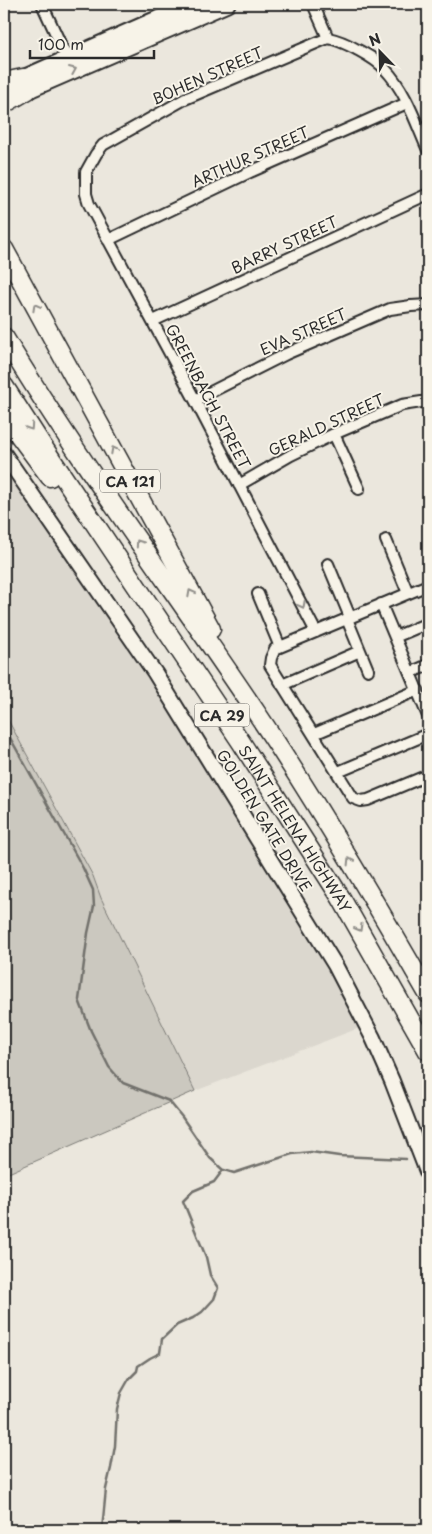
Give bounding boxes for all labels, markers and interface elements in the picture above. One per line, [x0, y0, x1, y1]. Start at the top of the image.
scale bar [30, 28, 154, 60]
north arrow [354, 28, 404, 78]
text: N [366, 28, 384, 51]
text: 100 m [38, 32, 84, 55]
street label: BOHEN STREET [148, 40, 267, 110]
one-way arrow [68, 66, 77, 77]
street label: ARTHUR STREET [187, 119, 313, 192]
street label: BARRY STREET [227, 209, 342, 279]
street label: EVA STREET [256, 301, 351, 360]
one-way arrow [33, 304, 43, 313]
street label: GREENBACH STREET [161, 319, 257, 473]
street label: GERALD STREET [264, 387, 389, 461]
one-way arrow [24, 421, 33, 431]
one-way arrow [110, 446, 120, 455]
road number: CA 121 [100, 470, 160, 492]
one-way arrow [136, 539, 145, 549]
one-way arrow [187, 589, 197, 598]
one-way arrow [296, 599, 306, 608]
road number: CA 29 [194, 704, 250, 726]
street label: SAINT HELENA HIGHWAY [234, 740, 358, 916]
street label: GOLDEN GATE DRIVE [212, 744, 318, 896]
one-way arrow [347, 858, 357, 867]
one-way arrow [353, 923, 363, 932]

